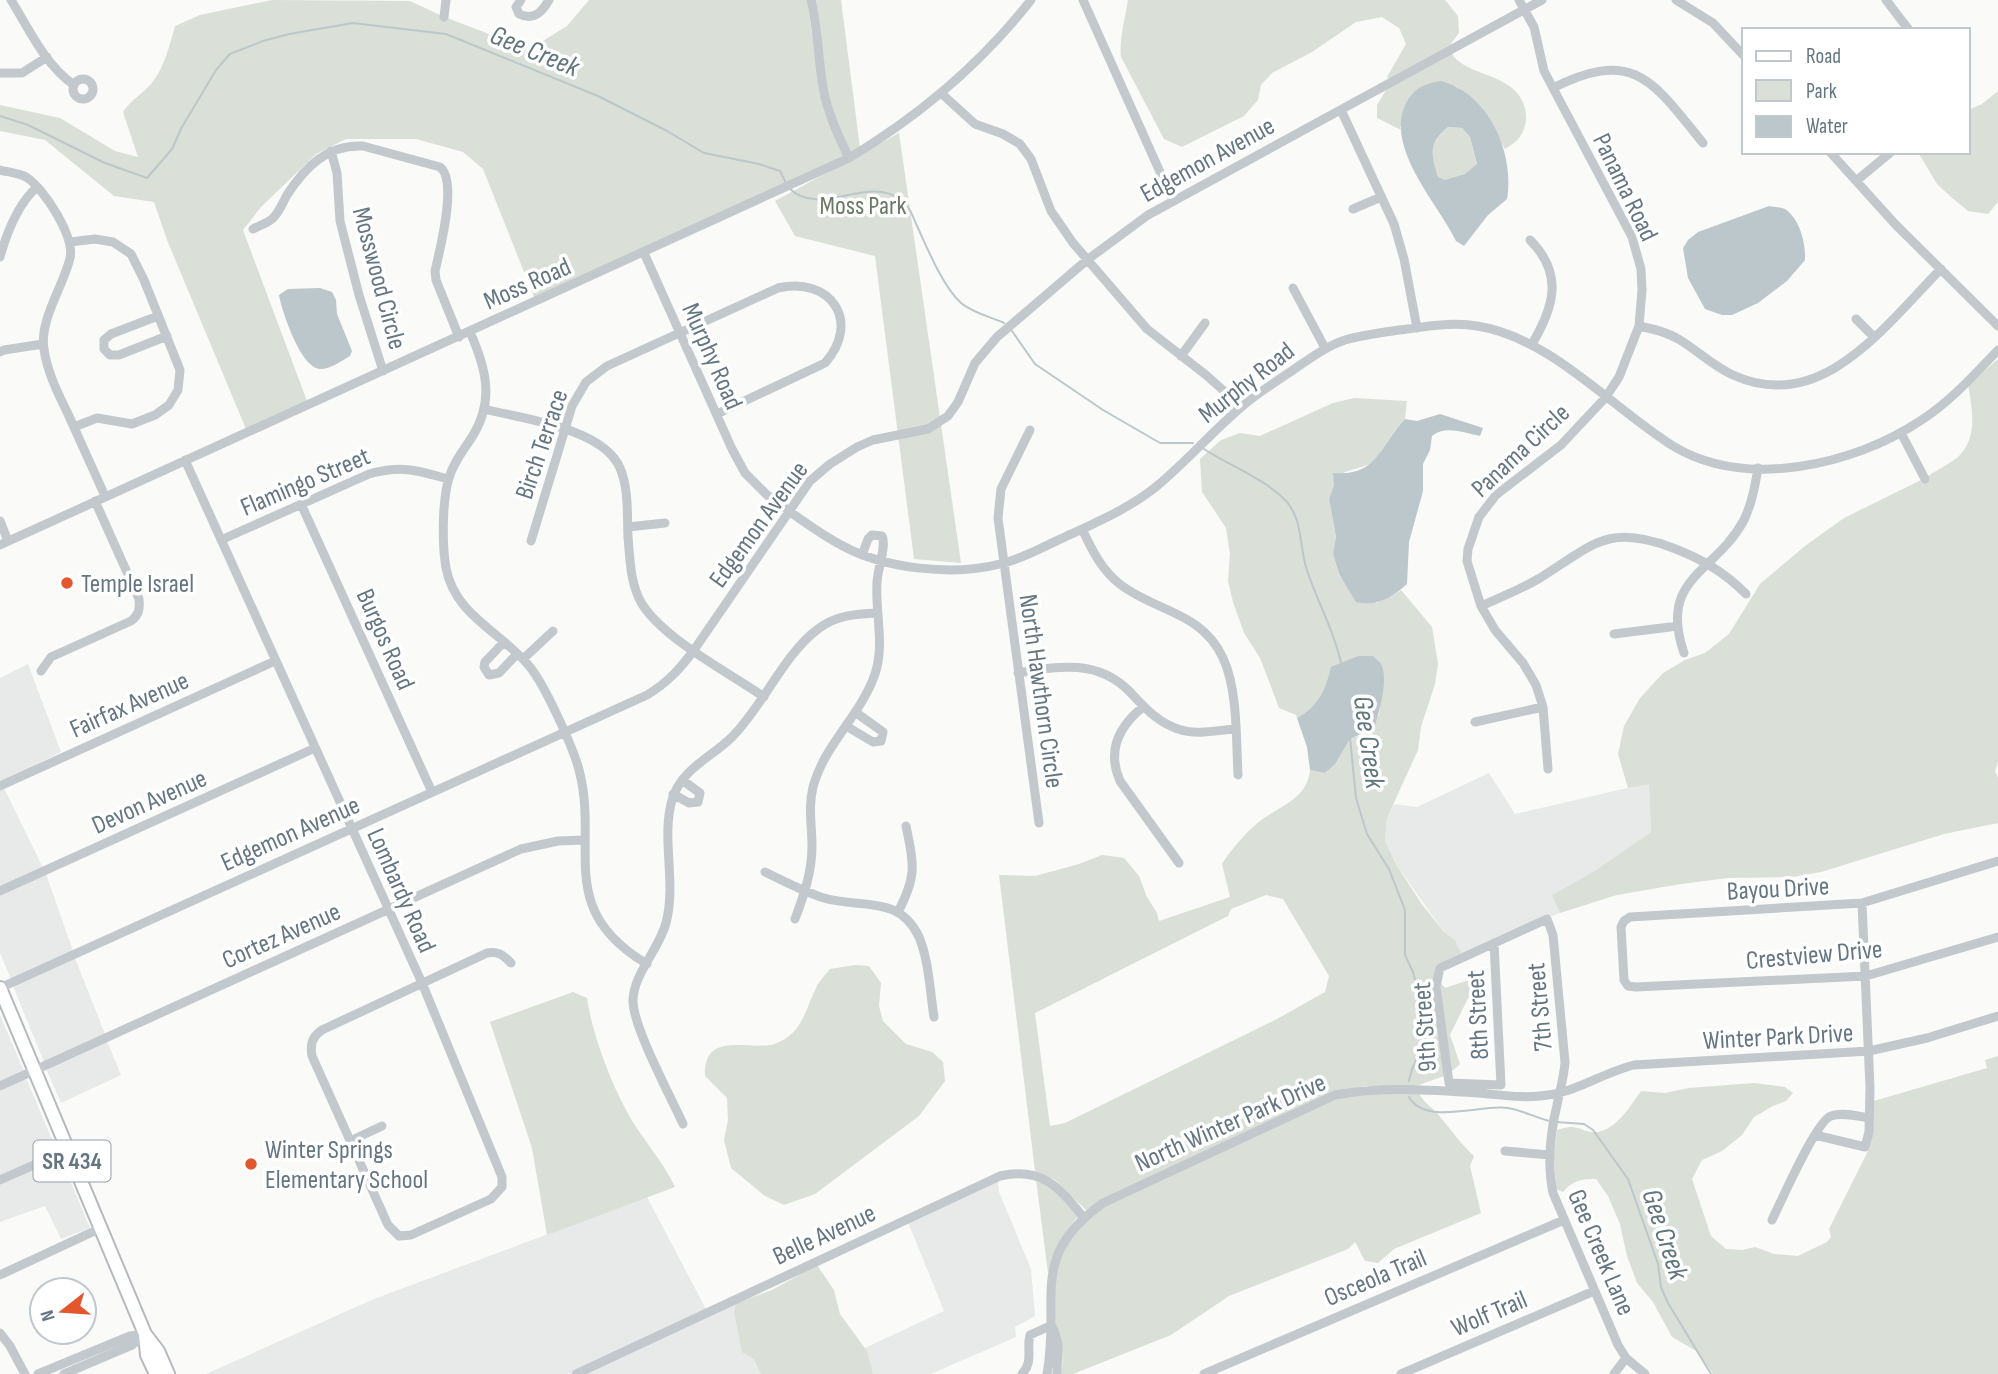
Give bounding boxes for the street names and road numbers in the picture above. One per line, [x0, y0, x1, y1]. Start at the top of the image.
street label: Edgemon Avenue [1135, 111, 1280, 210]
street label: Panama Road [1585, 129, 1664, 247]
street label: Mosswood Circle [345, 204, 412, 353]
street label: Moss Road [479, 251, 576, 317]
street label: Murphy Road [674, 299, 749, 415]
street label: Murphy Road [1193, 336, 1301, 430]
street label: Birch Terrace [509, 386, 576, 503]
street label: Panama Circle [1466, 398, 1577, 504]
street label: Flamingo Street [236, 441, 375, 523]
street label: Edgemon Avenue [703, 456, 815, 594]
street label: Burgos Road [349, 584, 421, 695]
street label: North Hawthorn Circle [1012, 592, 1069, 790]
street label: Fairfax Avenue [65, 665, 194, 745]
street label: Devon Avenue [87, 763, 212, 841]
street label: Edgemon Avenue [217, 790, 365, 879]
street label: Lombardy Road [359, 824, 442, 958]
street label: Bayou Drive [1726, 871, 1830, 908]
street label: Cortez Avenue [218, 897, 346, 976]
street label: Crestview Drive [1745, 934, 1884, 977]
street label: 7th Street [1521, 961, 1560, 1052]
street label: 8th Street [1461, 969, 1496, 1060]
street label: 9th Street [1407, 981, 1444, 1073]
street label: Winter Park Drive [1702, 1018, 1854, 1057]
street label: North Winter Park Drive [1130, 1067, 1331, 1179]
road number: SR 434 [34, 1140, 110, 1182]
street label: Gee Creek Lane [1560, 1185, 1641, 1320]
street label: Belle Avenue [768, 1198, 881, 1273]
street label: Osceola Trail [1320, 1243, 1431, 1314]
street label: Wolf Trail [1447, 1285, 1532, 1344]

